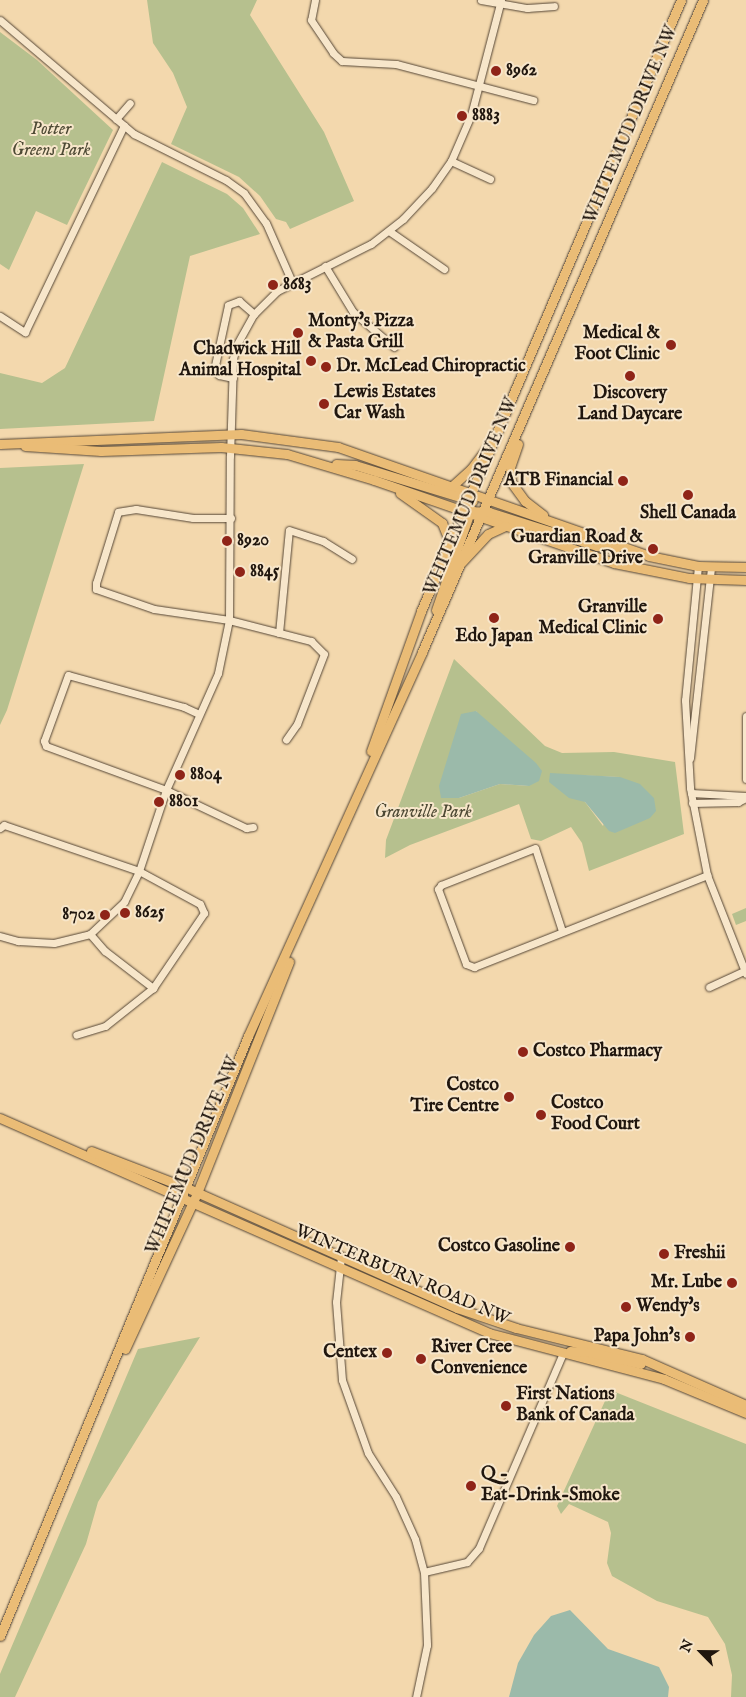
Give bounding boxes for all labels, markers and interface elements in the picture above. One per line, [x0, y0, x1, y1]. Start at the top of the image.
street label: WHITEMUD DRIVE NW [580, 23, 684, 227]
place label: 8962 [506, 60, 537, 82]
marker: 8962 [490, 65, 502, 77]
place label: 8883 [472, 105, 500, 127]
marker: 8883 [456, 110, 468, 122]
park label: Potter Greens Park [12, 120, 90, 162]
place label: 8683 [283, 274, 311, 296]
marker: 8683 [267, 279, 279, 291]
place label: Monty's Pizza & Pasta Grill [308, 312, 414, 354]
place label: Medical & Foot Clinic [575, 324, 660, 366]
marker: Monty's Pizza & Pasta Grill [292, 327, 304, 339]
marker: Medical & Foot Clinic [664, 338, 678, 352]
place label: Chadwick Hill Animal Hospital [179, 340, 301, 382]
marker: Chadwick Hill Animal Hospital [305, 355, 317, 367]
place label: Dr. McLead Chiropractic [336, 356, 526, 378]
marker: Dr. McLead Chiropractic [320, 361, 332, 373]
marker: Discovery Land Daycare [624, 370, 636, 382]
place label: Lewis Estates Car Wash [334, 383, 436, 426]
place label: Discovery Land Daycare [578, 384, 682, 426]
street label: WHITEMUD DRIVE NW [420, 395, 524, 599]
marker: Lewis Estates Car Wash [318, 398, 330, 410]
place label: ATB Financial [504, 470, 613, 492]
marker: ATB Financial [617, 475, 629, 487]
marker: Shell Canada [682, 489, 694, 501]
place label: Shell Canada [640, 503, 736, 525]
place label: Guardian Road & Granville Drive [511, 528, 643, 570]
place label: 8920 [237, 530, 269, 552]
marker: 8920 [221, 535, 233, 547]
marker: Guardian Road & Granville Drive [647, 543, 659, 555]
place label: 8845 [250, 561, 279, 583]
marker: 8845 [234, 566, 246, 578]
place label: Granville Medical Clinic [539, 598, 647, 640]
marker: Edo Japan [488, 612, 500, 624]
marker: Granville Medical Clinic [651, 612, 665, 626]
place label: Edo Japan [455, 626, 533, 648]
place label: 8804 [190, 764, 222, 786]
marker: 8804 [174, 769, 186, 781]
place label: 8801 [169, 791, 199, 813]
marker: 8801 [153, 796, 165, 808]
park label: Granville Park [374, 802, 472, 824]
place label: 8625 [135, 902, 165, 924]
place label: 8702 [62, 904, 95, 926]
marker: 8625 [119, 907, 131, 919]
marker: 8702 [99, 909, 111, 921]
place label: Costco Pharmacy [533, 1041, 662, 1063]
marker: Costco Pharmacy [517, 1046, 529, 1058]
street label: WHITEMUD DRIVE NW [142, 1054, 246, 1258]
place label: Costco Tire Centre [411, 1076, 499, 1118]
marker: Costco Tire Centre [503, 1091, 515, 1103]
place label: Costco Food Court [551, 1094, 640, 1136]
marker: Costco Food Court [535, 1109, 547, 1121]
street label: WINTERBURN ROAD NW [292, 1221, 512, 1331]
place label: Costco Gasoline [438, 1236, 560, 1258]
marker: Costco Gasoline [564, 1241, 576, 1253]
place label: Freshii [674, 1243, 726, 1265]
marker: Freshii [658, 1248, 670, 1260]
place label: Mr. Lube [651, 1272, 722, 1294]
marker: Mr. Lube [726, 1277, 738, 1289]
place label: Wendy's [636, 1296, 700, 1318]
marker: Wendy's [620, 1301, 632, 1313]
place label: Papa John's [594, 1326, 680, 1348]
marker: Papa John's [684, 1331, 696, 1343]
place label: River Cree Convenience [431, 1338, 527, 1380]
place label: Centex [323, 1342, 377, 1364]
marker: Centex [381, 1347, 393, 1359]
marker: River Cree Convenience [415, 1353, 427, 1365]
place label: First Nations Bank of Canada [516, 1385, 634, 1428]
marker: First Nations Bank of Canada [500, 1400, 512, 1412]
place label: Q - Eat-Drink-Smoke [481, 1465, 620, 1508]
marker: Q - Eat-Drink-Smoke [465, 1480, 477, 1492]
north arrow [676, 1627, 726, 1677]
text: N [677, 1637, 698, 1655]

